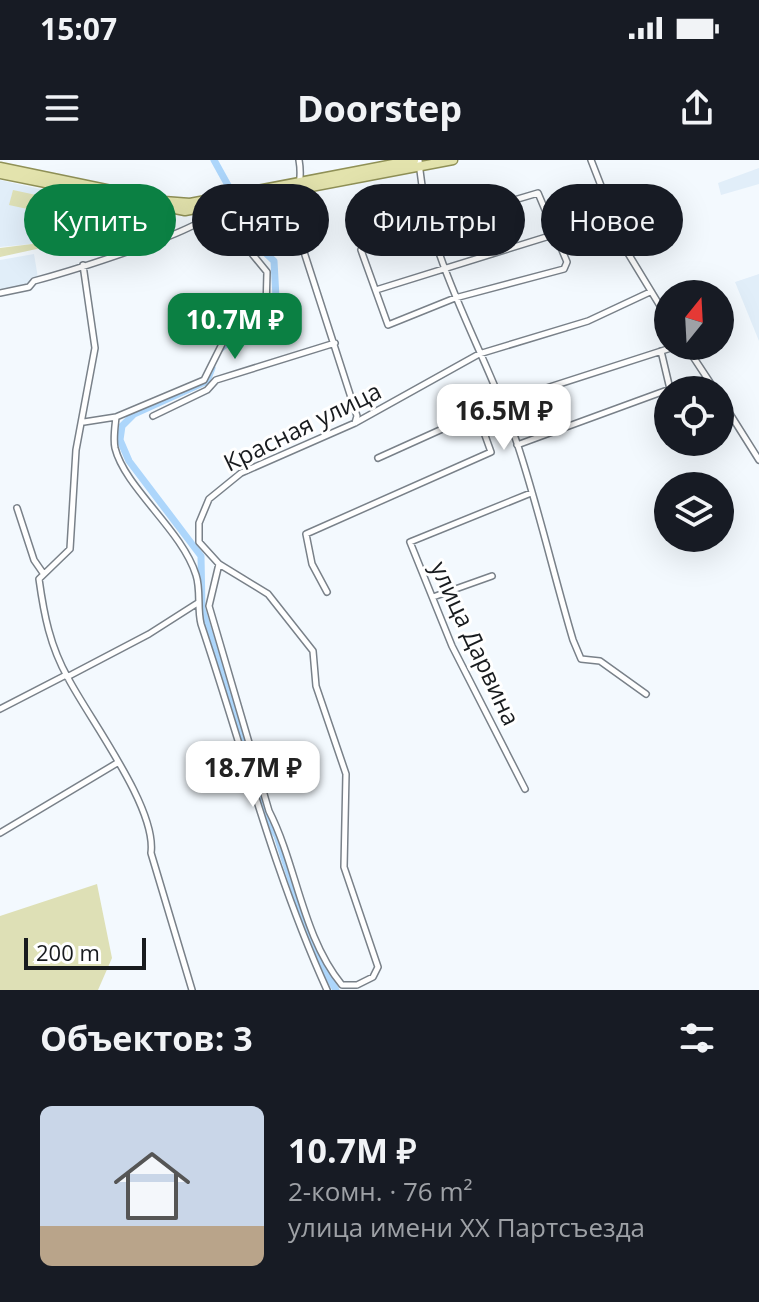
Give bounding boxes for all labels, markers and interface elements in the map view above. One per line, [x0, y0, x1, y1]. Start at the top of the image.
text: 15:07 [40, 8, 117, 49]
text: Doorstep [297, 84, 462, 133]
icon: menu [40, 86, 84, 130]
icon: share [675, 86, 719, 130]
chip: Купить [24, 184, 176, 256]
chip: Снять [192, 184, 329, 256]
chip: Фильтры [345, 184, 525, 256]
chip: Новое [541, 184, 683, 256]
north arrow [654, 280, 734, 360]
map controls [654, 280, 734, 552]
pin: 10.7M ₽ [161, 293, 309, 361]
text: 10.7M ₽ [186, 301, 284, 337]
street label: Красная улица [218, 374, 386, 478]
button: locate [654, 376, 734, 456]
pin: 16.5M ₽ [430, 384, 578, 452]
text: 16.5M ₽ [455, 392, 553, 428]
button: layers [654, 472, 734, 552]
street label: улица Дарвина [424, 556, 528, 730]
pin: 18.7M ₽ [179, 741, 327, 809]
text: 18.7M ₽ [204, 749, 302, 785]
scale bar [24, 934, 146, 970]
text: 200 m [36, 937, 100, 967]
text: Объектов: 3 [40, 1015, 253, 1061]
icon: filters [675, 1016, 719, 1060]
text: 10.7M ₽ [288, 1127, 417, 1173]
icon: home [104, 1138, 200, 1234]
text: 2-комн. · 76 m² [288, 1173, 473, 1209]
text: улица имени ХХ Партсъезда [288, 1209, 645, 1245]

